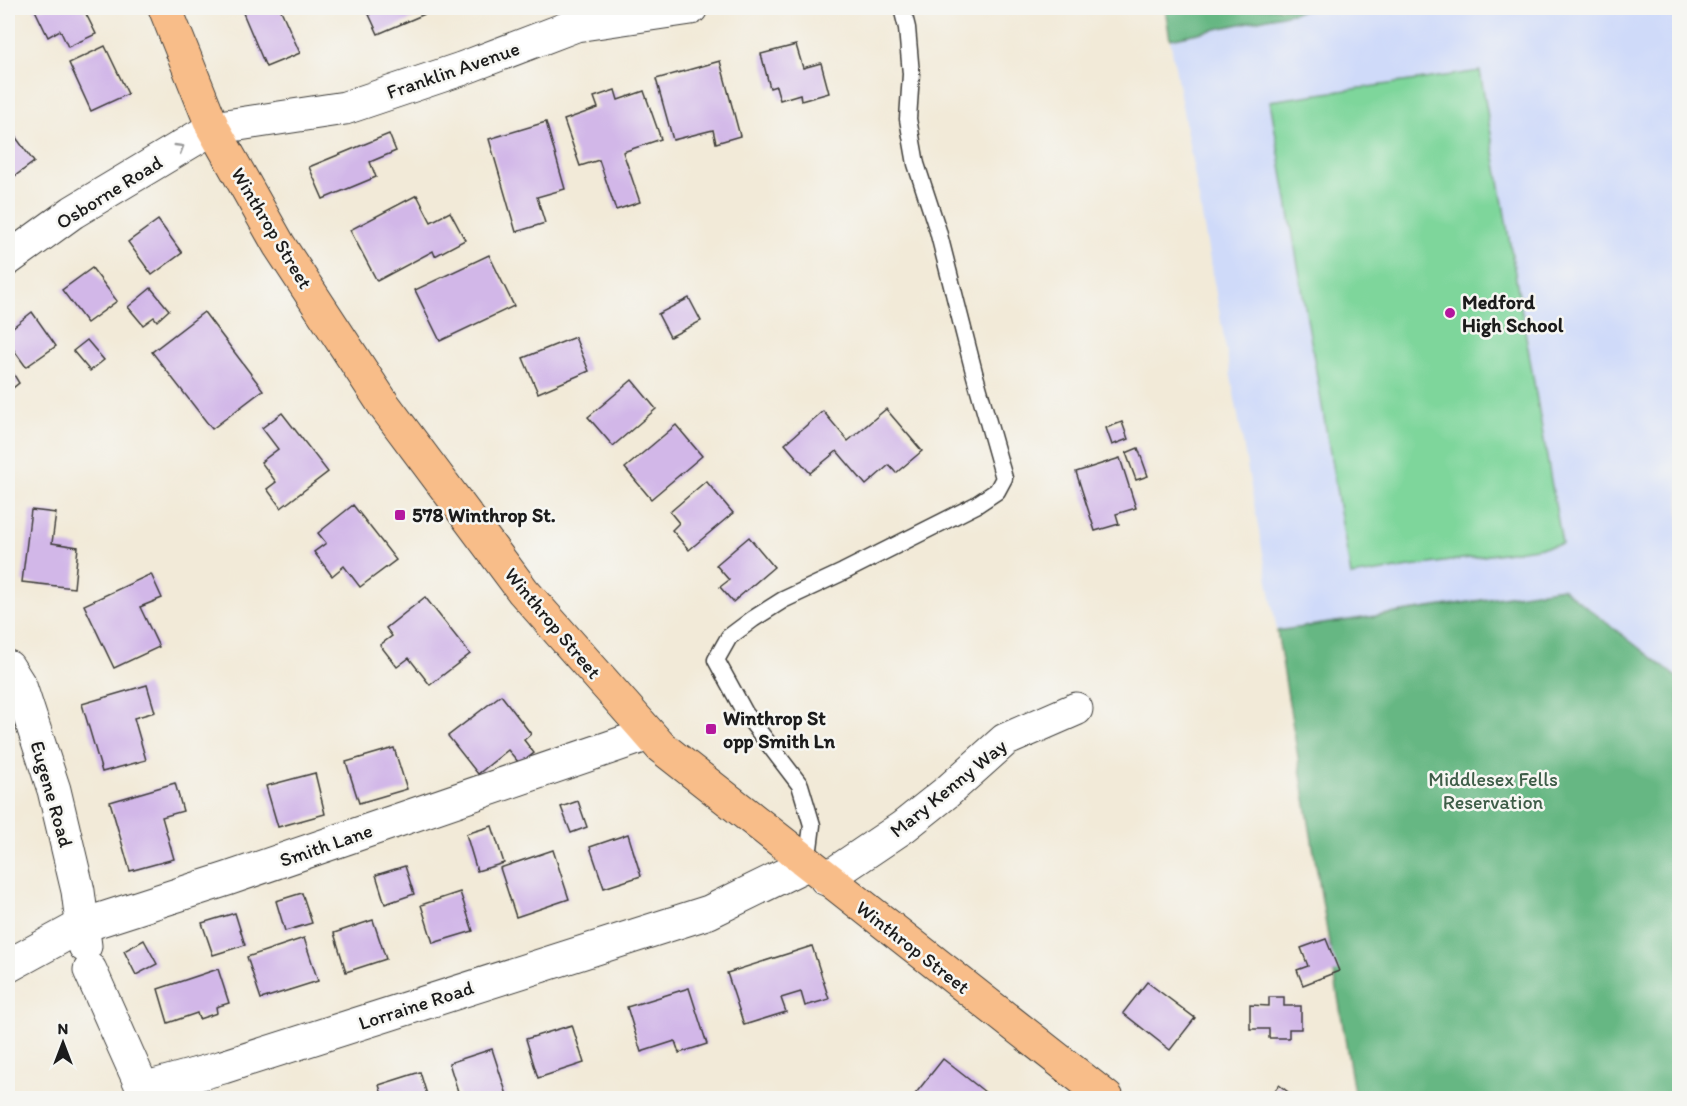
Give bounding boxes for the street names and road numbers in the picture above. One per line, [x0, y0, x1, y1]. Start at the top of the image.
street label: Franklin Avenue [383, 36, 523, 104]
street label: Osborne Road [51, 150, 167, 234]
street label: Winthrop Street [226, 163, 318, 294]
street label: Winthrop Street [500, 563, 607, 684]
street label: Mary Kenny Way [885, 733, 1012, 842]
street label: Eugene Road [25, 738, 79, 850]
street label: Smith Lane [276, 818, 376, 872]
street label: Winthrop Street [851, 895, 975, 999]
street label: Lorraine Road [355, 975, 477, 1035]

